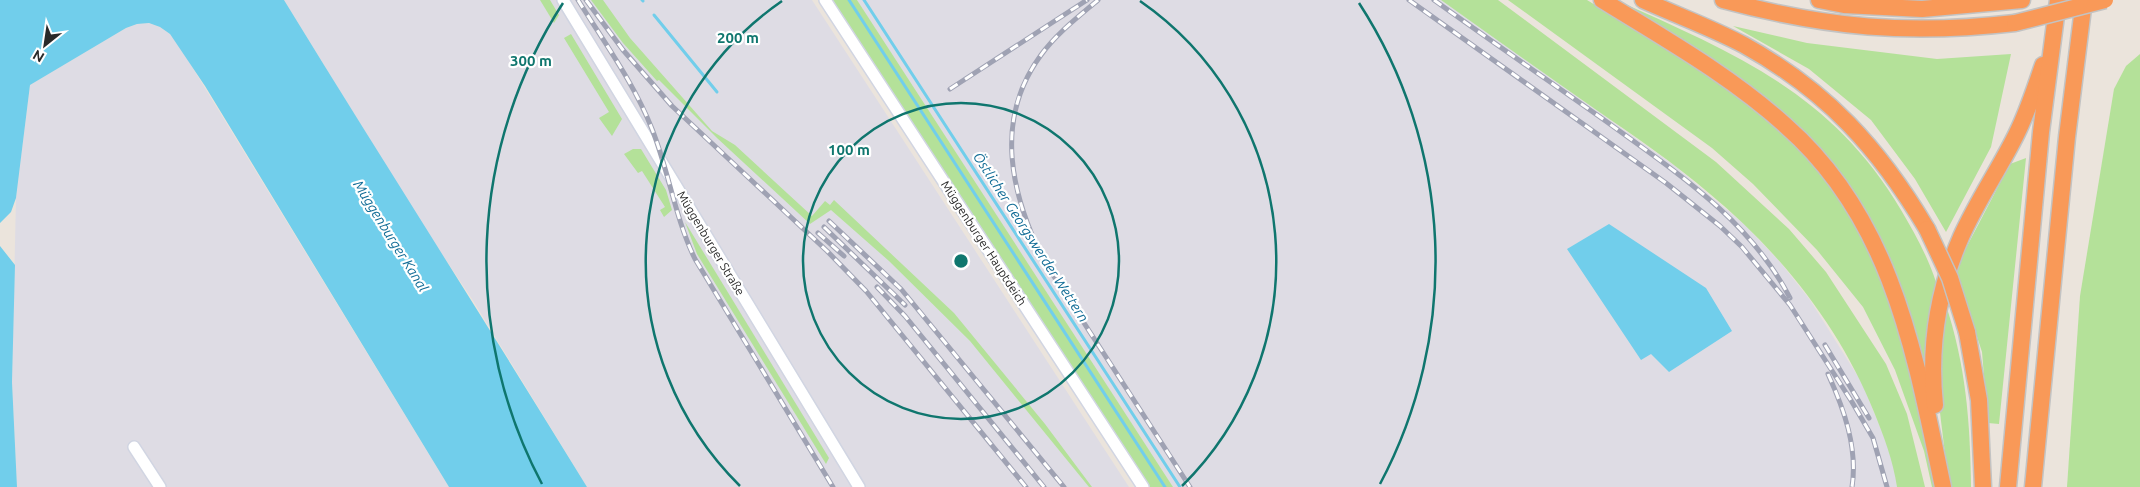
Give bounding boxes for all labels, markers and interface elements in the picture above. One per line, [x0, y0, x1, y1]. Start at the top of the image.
north arrow [20, 20, 70, 70]
text: 200 m [717, 29, 759, 46]
text: N [30, 47, 47, 66]
text: 300 m [510, 52, 552, 69]
text: 100 m [828, 141, 870, 158]
water label: Östlicher Georgswerder Wettern [970, 149, 1093, 325]
water label: Müggenburger Kanal [350, 177, 432, 295]
street label: Müggenburger Hauptdeich [939, 178, 1029, 308]
street label: Müggenburger Straße [675, 188, 747, 298]
centre of rings [952, 252, 970, 270]

